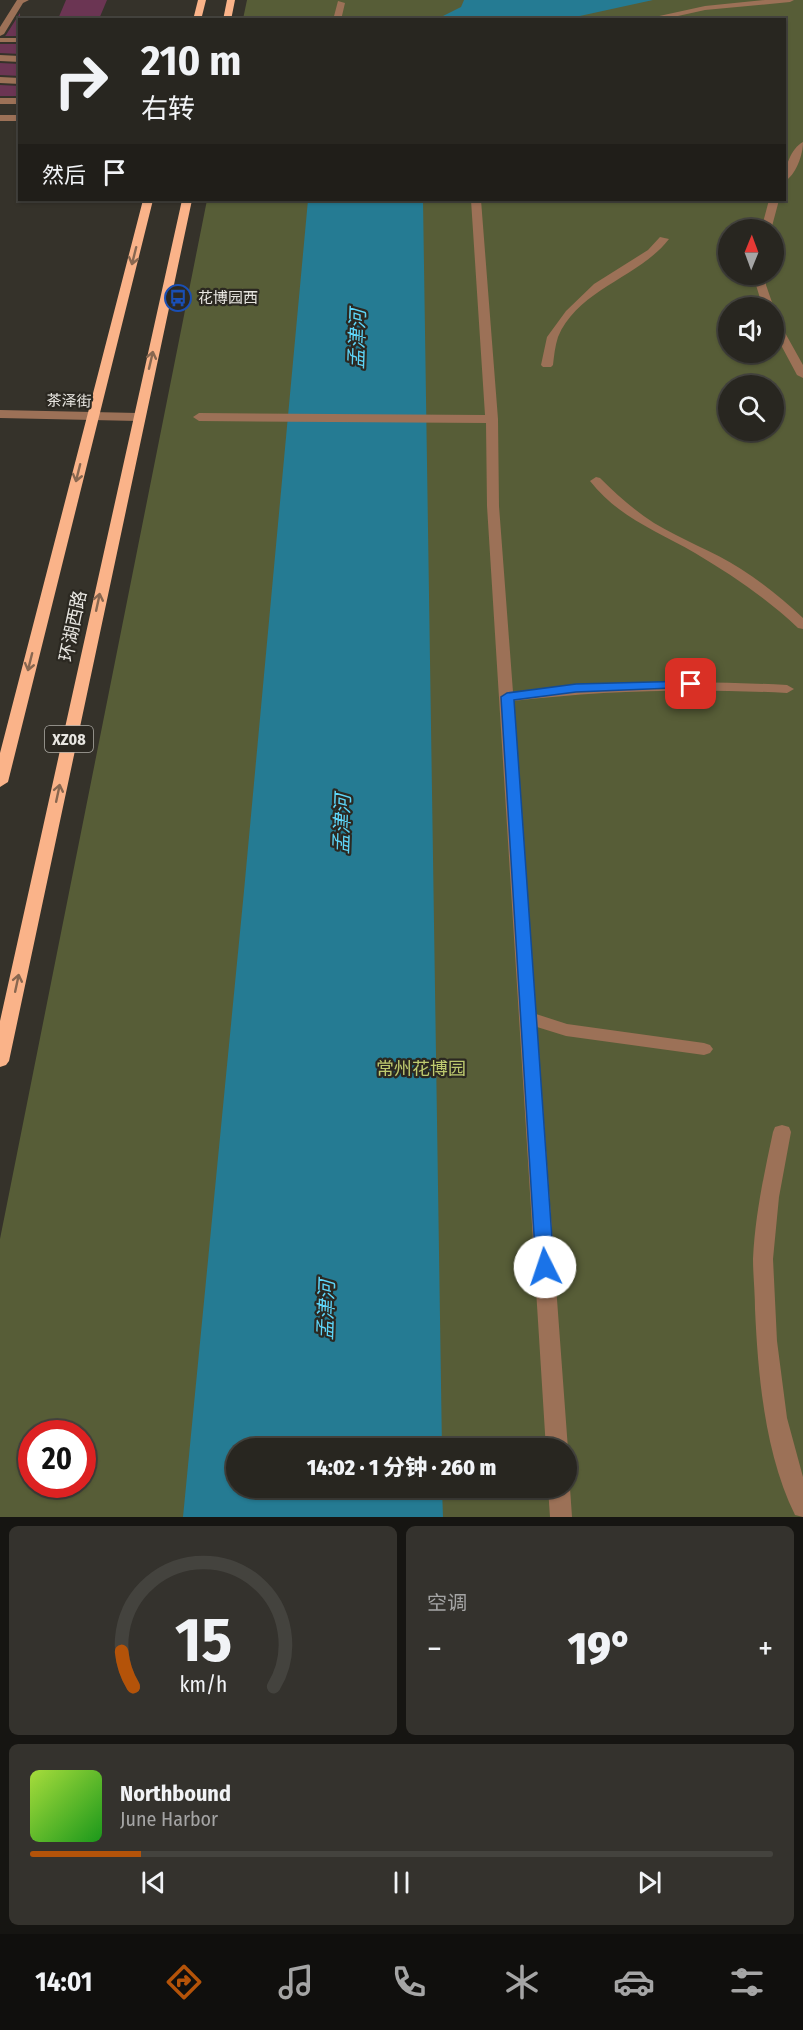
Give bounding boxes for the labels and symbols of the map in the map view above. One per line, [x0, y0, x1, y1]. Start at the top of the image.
north arrow [718, 219, 784, 285]
one-way arrow [127, 246, 139, 265]
bus stop icon: 花博园西 [163, 283, 193, 313]
place label: 花博园西 [198, 289, 258, 307]
water label: 孟津河 [344, 305, 370, 369]
one-way arrow [146, 351, 157, 370]
street label: 茶泽街 [46, 392, 92, 410]
one-way arrow [72, 463, 84, 482]
street label: 环湖西路 [55, 588, 91, 664]
one-way arrow [93, 593, 105, 612]
one-way arrow [24, 652, 36, 671]
pin [665, 658, 716, 709]
road number: XZ08 [45, 726, 93, 752]
one-way arrow [52, 783, 64, 802]
water label: 孟津河 [329, 790, 355, 854]
one-way arrow [11, 974, 23, 993]
park label: 常州花博园 [376, 1058, 466, 1080]
position arrow [513, 1235, 577, 1299]
water label: 孟津河 [313, 1276, 339, 1340]
speed limit sign: 20 [18, 1420, 96, 1498]

